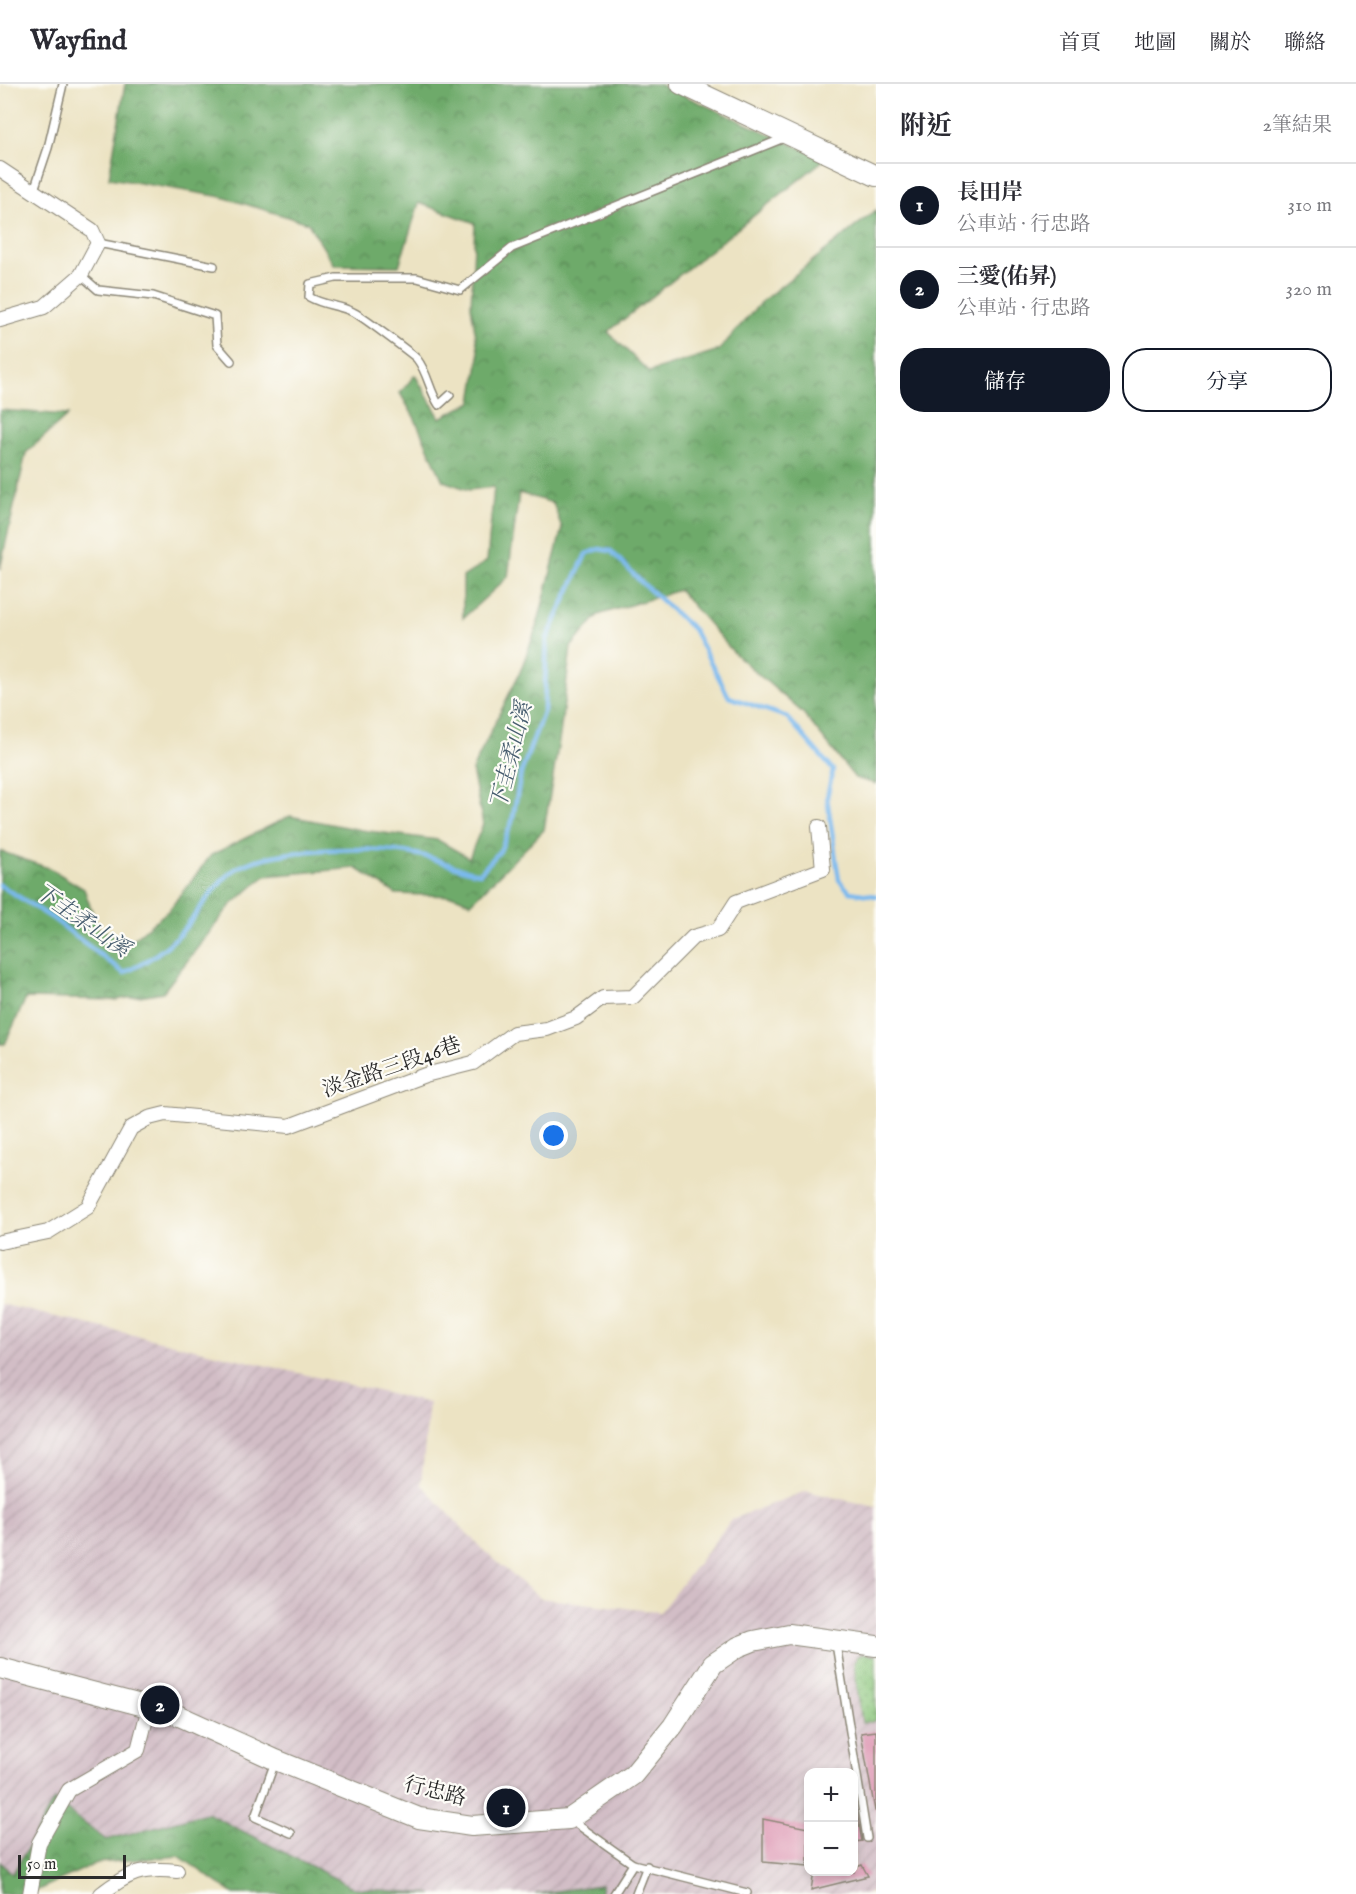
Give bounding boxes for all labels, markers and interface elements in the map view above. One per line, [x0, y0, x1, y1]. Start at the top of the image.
text: Wayfind [30, 24, 127, 59]
text: 首頁 [1059, 30, 1101, 57]
text: 地圖 [1134, 30, 1176, 57]
text: 關於 [1209, 30, 1251, 57]
text: 聯絡 [1284, 30, 1326, 57]
text: 附近 [900, 110, 952, 143]
text: 2筆結果 [1263, 113, 1332, 138]
text: 長田岸 [957, 179, 1023, 207]
text: 1 [916, 193, 923, 218]
text: 310 m [1288, 193, 1332, 218]
text: 公車站 · 行忠路 [957, 212, 1090, 237]
text: 三愛(佑昇) [957, 263, 1056, 291]
text: 2 [915, 277, 924, 302]
text: 320 m [1286, 277, 1332, 302]
text: 公車站 · 行忠路 [957, 296, 1090, 321]
button: 儲存 [900, 348, 1110, 412]
button: 分享 [1122, 348, 1332, 412]
water label: 下圭柔山溪 [485, 697, 539, 813]
water label: 下圭柔山溪 [29, 878, 137, 965]
street label: 淡金路三段46巷 [319, 1032, 465, 1104]
your location [539, 1121, 568, 1150]
pin: 2 [140, 1682, 180, 1728]
map controls [804, 1768, 858, 1876]
button: + [804, 1768, 858, 1822]
street label: 行忠路 [401, 1771, 469, 1813]
pin: 1 [486, 1786, 526, 1830]
button: − [804, 1822, 858, 1876]
scale bar [18, 1852, 126, 1880]
text: 50 m [27, 1855, 56, 1875]

